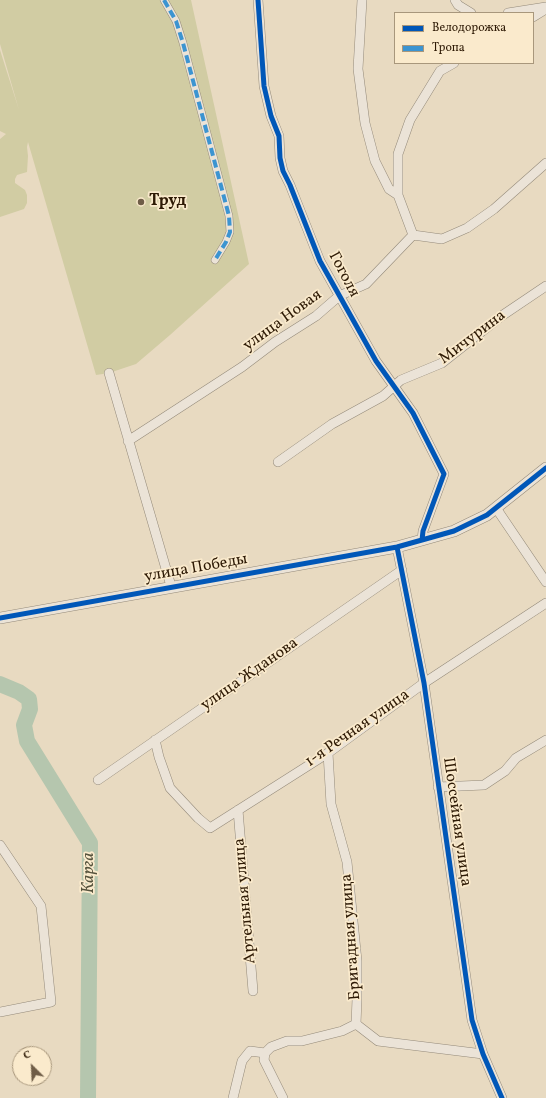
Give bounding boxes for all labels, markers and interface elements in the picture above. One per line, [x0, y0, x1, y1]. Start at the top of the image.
legend [394, 12, 534, 64]
text: Велодорожка [432, 20, 506, 36]
text: Тропа [432, 40, 465, 56]
place label: Труд [149, 192, 186, 212]
marker: Труд [136, 197, 146, 207]
street label: Гоголя [323, 249, 363, 301]
street label: улица Новая [240, 286, 326, 356]
street label: Мичурина [436, 307, 510, 369]
street label: улица Победы [143, 550, 249, 588]
street label: улица Жданова [198, 634, 302, 716]
street label: 1-я Речная улица [302, 686, 414, 772]
street label: Шоссейная улица [437, 756, 475, 888]
street label: Артельная улица [231, 837, 261, 965]
water label: Карга [80, 852, 100, 894]
street label: Бригадная улица [338, 873, 366, 1001]
north arrow [12, 1046, 52, 1086]
text: С [21, 1047, 34, 1064]

